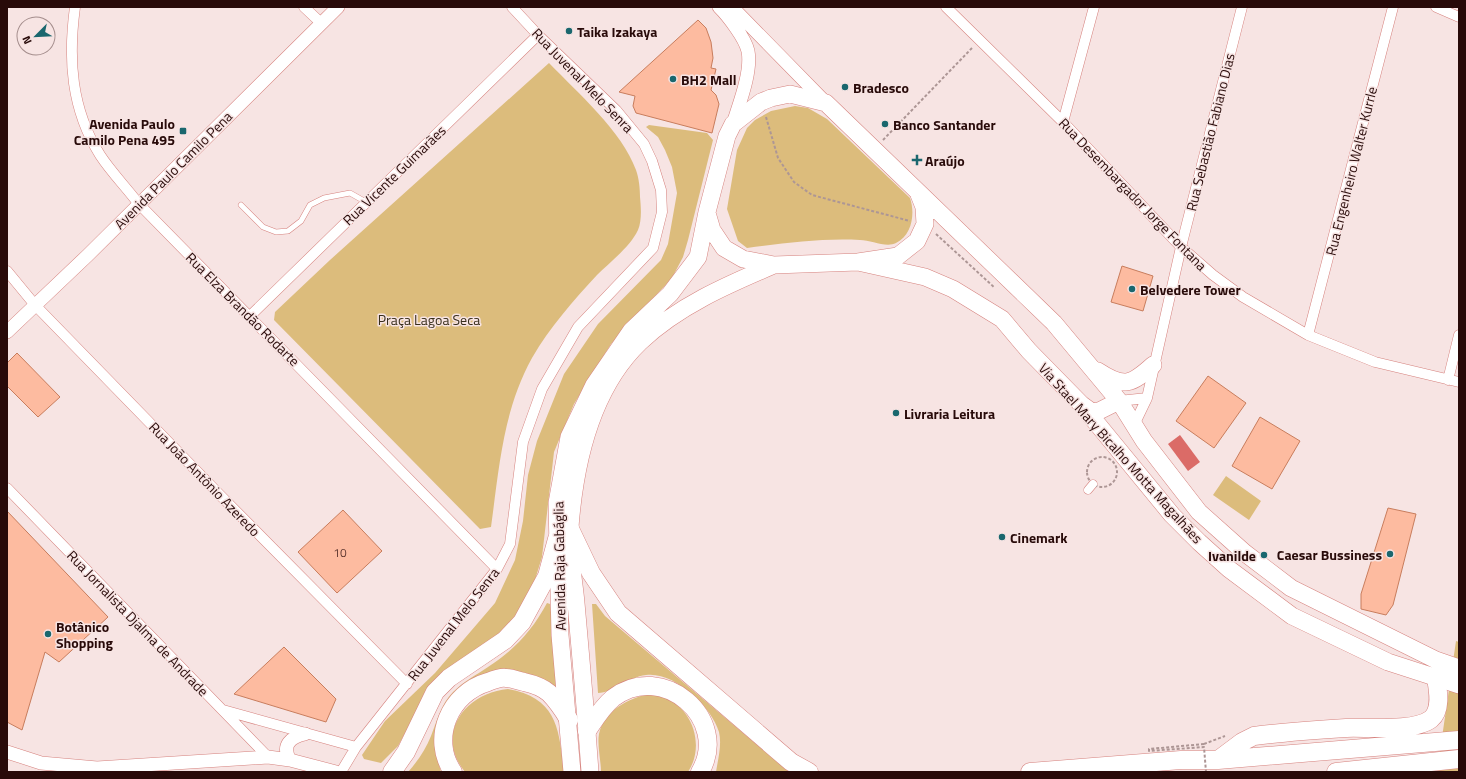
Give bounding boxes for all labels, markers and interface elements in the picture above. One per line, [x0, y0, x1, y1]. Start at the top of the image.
north arrow [16, 16, 56, 56]
place label: Taika Izakaya [577, 21, 657, 42]
street label: Rua Juvenal Melo Senra [527, 23, 639, 137]
marker: Taika Izakaya [564, 26, 574, 36]
text: N [18, 33, 36, 47]
street label: Rua Sebastião Fabiano Dias [1180, 51, 1240, 213]
place label: BH2 Mall [681, 69, 737, 90]
marker: BH2 Mall [668, 74, 678, 84]
place label: Bradesco [853, 77, 909, 98]
marker: Bradesco [840, 82, 850, 92]
street label: Rua Engenheiro Walter Kurrle [1320, 84, 1382, 258]
street label: Avenida Paulo Camilo Pena [109, 106, 237, 234]
place label: Avenida Paulo Camilo Pena 495 [74, 113, 175, 150]
street label: Rua Desembargador Jorge Fontana [1054, 113, 1212, 275]
place label: Banco Santander [893, 114, 996, 135]
marker: Banco Santander [880, 119, 890, 129]
street label: Rua Vicente Guimarães [338, 120, 450, 230]
marker: Avenida Paulo Camilo Pena 495 [178, 126, 188, 136]
place label: Araújo [925, 150, 965, 171]
marker: Araújo [912, 155, 922, 165]
street label: Rua Elza Brandão Rodarte [181, 247, 305, 371]
place label: Belvedere Tower [1140, 279, 1241, 300]
marker: Belvedere Tower [1127, 284, 1137, 294]
park label: Praça Lagoa Seca [378, 309, 480, 330]
street label: Via Stael Mary Bicalho Motta Magalhães [1034, 358, 1208, 548]
place label: Livraria Leitura [904, 403, 995, 424]
marker: Livraria Leitura [891, 408, 901, 418]
street label: Rua João Antônio Azeredo [144, 417, 266, 541]
street label: Avenida Raja Gabáglia [547, 501, 571, 631]
place label: Cinemark [1010, 527, 1068, 548]
marker: Cinemark [997, 532, 1007, 542]
house number: 10 [333, 543, 347, 562]
place label: Caesar Bussiness [1277, 544, 1382, 565]
street label: Rua Jornalista Djalma de Andrade [62, 545, 214, 701]
place label: Ivanilde [1208, 545, 1256, 566]
marker: Caesar Bussiness [1385, 549, 1395, 559]
marker: Ivanilde [1259, 550, 1269, 560]
street label: Rua Juvenal Melo Senra [402, 563, 504, 685]
place label: Botânico Shopping [56, 616, 113, 653]
marker: Botânico Shopping [43, 629, 53, 639]

